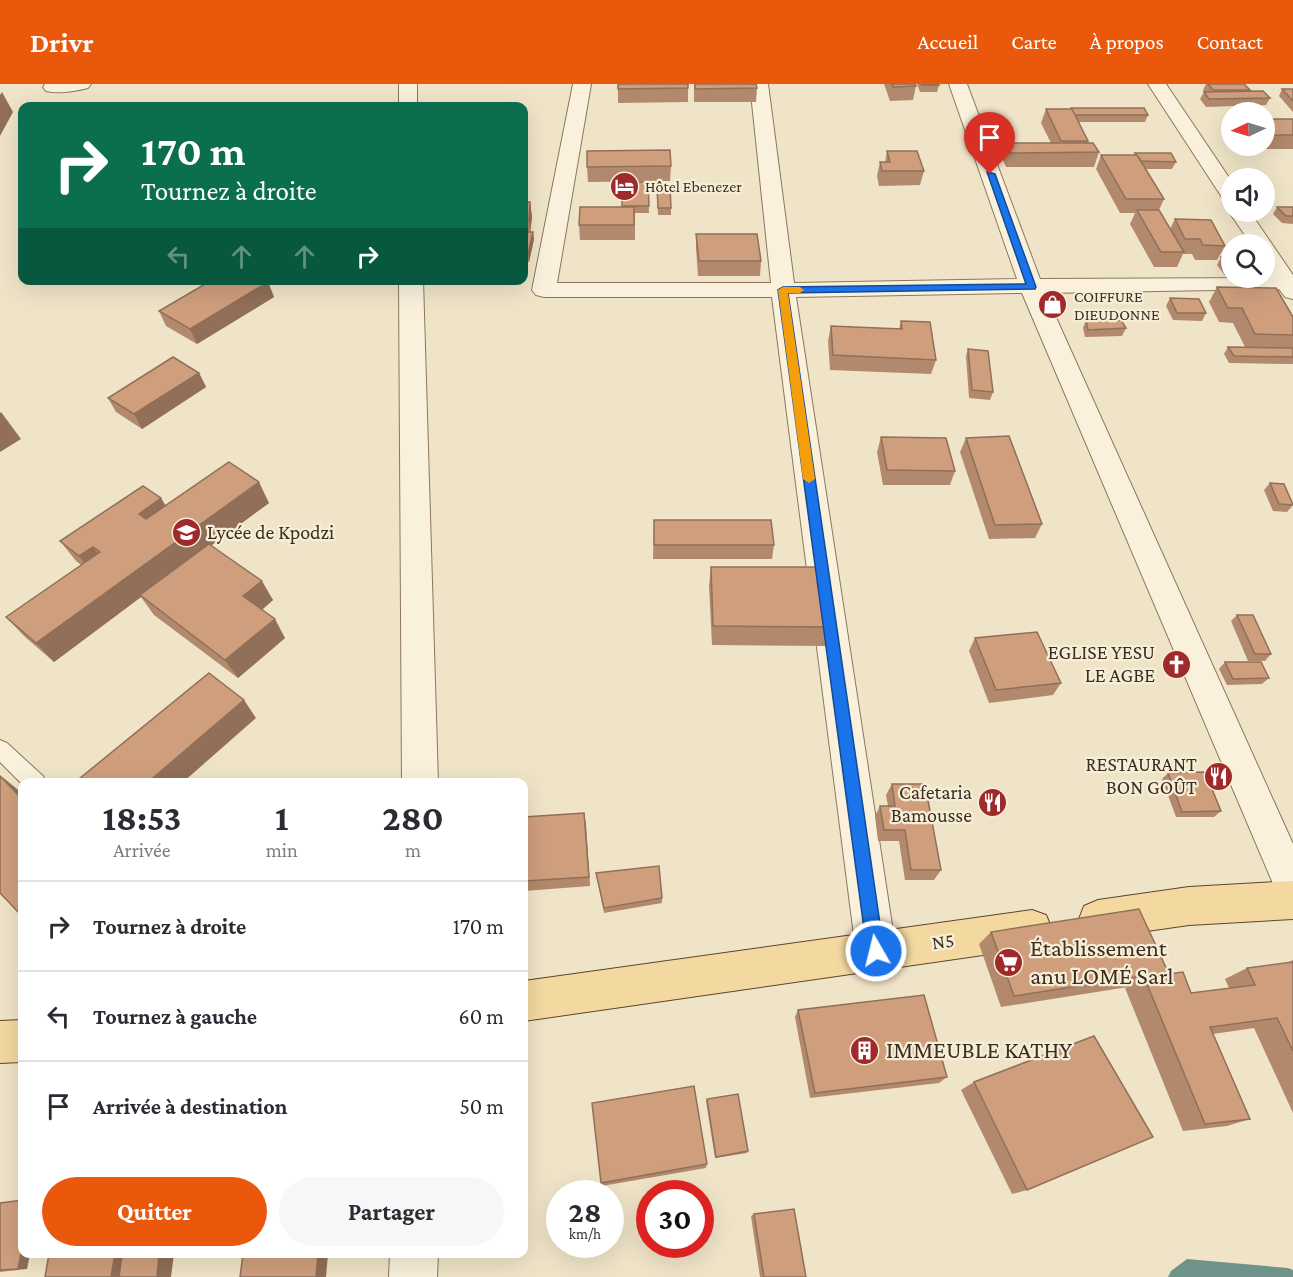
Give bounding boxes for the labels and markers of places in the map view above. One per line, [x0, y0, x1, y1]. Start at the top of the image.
pin [964, 112, 1015, 174]
hotel icon: Hôtel Ebenezer [608, 170, 640, 202]
place label: Hôtel Ebenezer [645, 178, 742, 195]
place label: COIFFURE DIEUDONNE [1074, 288, 1160, 323]
shop icon: COIFFURE DIEUDONNE [1037, 289, 1069, 321]
school or university icon: Lycée de Kpodzi [170, 516, 202, 548]
place label: Lycée de Kpodzi [207, 521, 334, 544]
place label: EGLISE YESU LE AGBE [1048, 641, 1155, 686]
church icon: EGLISE YESU LE AGBE [1160, 648, 1192, 680]
place label: RESTAURANT BON GOÛT [1086, 753, 1197, 798]
restaurant icon: RESTAURANT BON GOÛT [1202, 760, 1234, 792]
place label: Cafetaria Bamousse [891, 781, 972, 826]
restaurant icon: Cafetaria Bamousse [977, 787, 1009, 819]
place label: Établissement anu LOMÉ Sarl [1030, 934, 1174, 989]
supermarket icon: Établissement anu LOMÉ Sarl [993, 946, 1025, 978]
building icon: IMMEUBLE KATHY [849, 1034, 881, 1066]
place label: IMMEUBLE KATHY [886, 1036, 1072, 1063]

